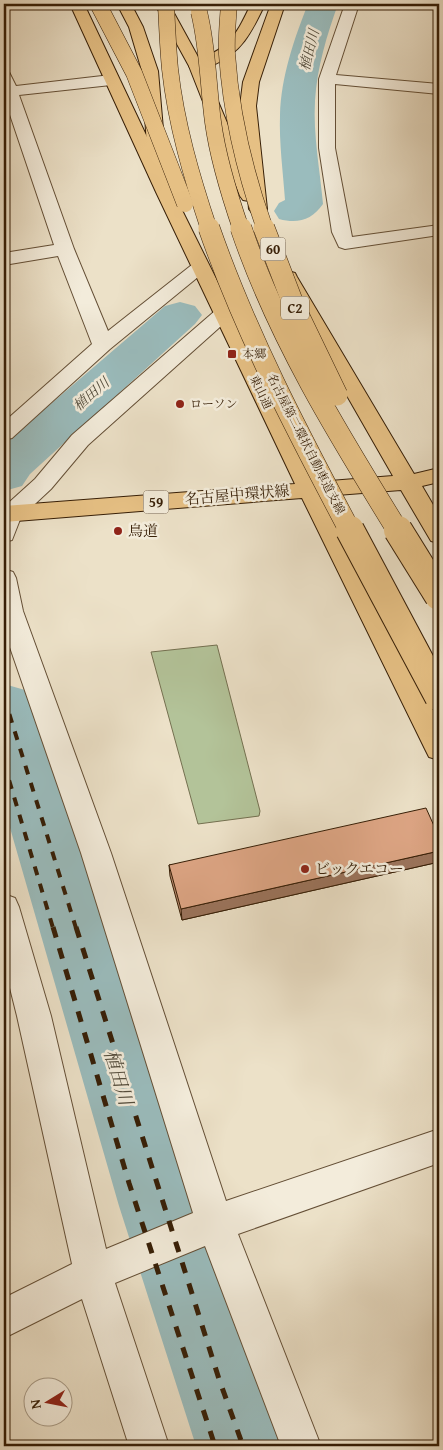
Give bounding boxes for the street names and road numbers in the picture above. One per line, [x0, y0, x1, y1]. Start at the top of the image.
road number: 60 [260, 238, 286, 260]
road number: C2 [281, 296, 309, 320]
street label: 名古屋第二環状自動車道支線 [263, 370, 349, 517]
street label: 東山通 [246, 372, 277, 412]
street label: 名古屋中環状線 [184, 479, 290, 510]
road number: 59 [144, 491, 168, 514]

